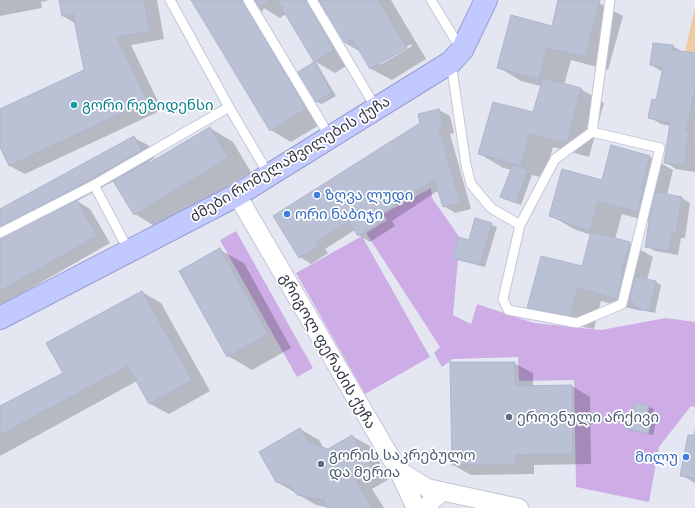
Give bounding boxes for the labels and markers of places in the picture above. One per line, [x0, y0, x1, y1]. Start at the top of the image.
place label: გორი რეზიდენსი [82, 96, 214, 114]
marker: გორი რეზიდენსი [69, 100, 79, 110]
place label: ზღვა ლუდი [325, 186, 413, 204]
marker: ზღვა ლუდი [312, 190, 322, 200]
place label: ორი ნაბიჯი [295, 205, 383, 223]
marker: ორი ნაბიჯი [282, 209, 292, 219]
place label: ეროვნული არქივი [517, 408, 659, 426]
marker: ეროვნული არქივი [504, 412, 514, 422]
place label: გორის საკრებულო და მერია [329, 446, 476, 481]
place label: მილუ [635, 448, 678, 466]
marker: მილუ [681, 452, 691, 462]
marker: გორის საკრებულო და მერია [316, 459, 326, 469]

